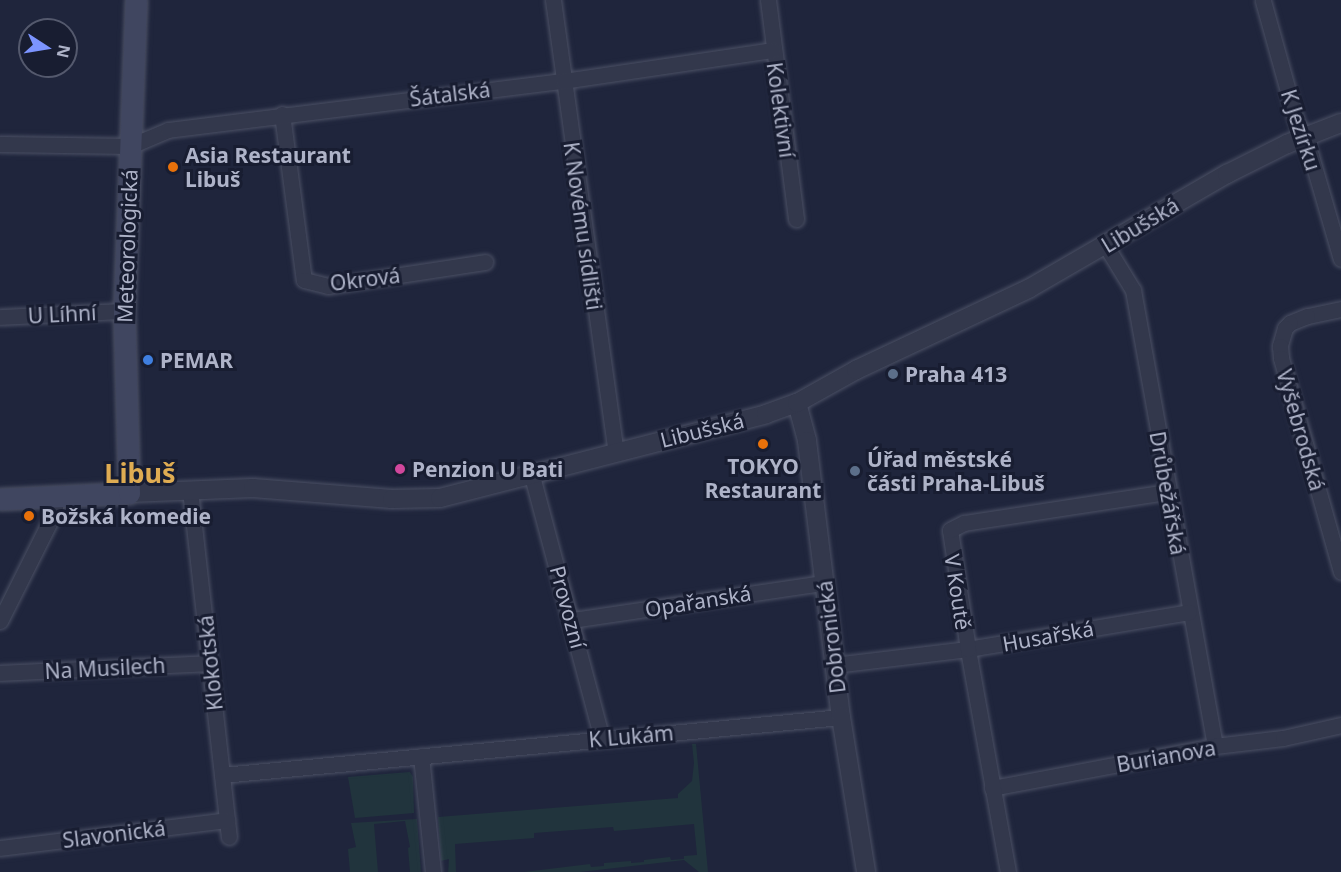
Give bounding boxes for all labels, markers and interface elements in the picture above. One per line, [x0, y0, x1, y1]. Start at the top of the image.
north arrow [18, 18, 78, 78]
text: N [52, 43, 76, 60]
street label: Kolektivní [762, 61, 800, 159]
street label: Šátalská [408, 77, 492, 111]
street label: K Jezírku [1276, 86, 1326, 174]
street label: K Novému sídlišti [559, 140, 607, 312]
place label: Asia Restaurant Libuš [185, 142, 351, 192]
marker: Asia Restaurant Libuš [166, 160, 180, 174]
street label: Meteorologická [112, 169, 142, 323]
street label: Libušská [1097, 192, 1183, 258]
street label: Okrová [328, 262, 402, 296]
street label: U Líhní [27, 300, 97, 328]
place label: PEMAR [160, 347, 233, 373]
marker: PEMAR [141, 353, 155, 367]
place label: Praha 413 [905, 361, 1007, 387]
street label: Vyšebrodská [1272, 366, 1330, 494]
marker: Praha 413 [886, 367, 900, 381]
street label: Libušská [658, 407, 746, 453]
street label: Drůbežářská [1145, 429, 1191, 557]
marker: TOKYO Restaurant [756, 437, 770, 451]
place label: Úřad městské části Praha-Libuš [867, 446, 1045, 496]
place label: TOKYO Restaurant [705, 453, 821, 503]
place label: Penzion U Bati [412, 456, 563, 482]
district label: Libuš [104, 457, 176, 489]
marker: Penzion U Bati [393, 462, 407, 476]
marker: Úřad městské části Praha-Libuš [848, 464, 862, 478]
place label: Božská komedie [41, 503, 211, 529]
marker: Božská komedie [22, 509, 36, 523]
street label: V Koutě [940, 552, 976, 632]
street label: Provozní [545, 563, 591, 651]
street label: Dobronická [812, 579, 850, 695]
street label: Opařanská [643, 580, 753, 622]
street label: Klokotská [192, 614, 228, 712]
street label: Husařská [1000, 616, 1096, 656]
street label: Na Musilech [44, 652, 166, 684]
street label: K Lukám [588, 720, 674, 752]
street label: Burianova [1114, 735, 1218, 777]
street label: Slavonická [61, 815, 167, 853]

